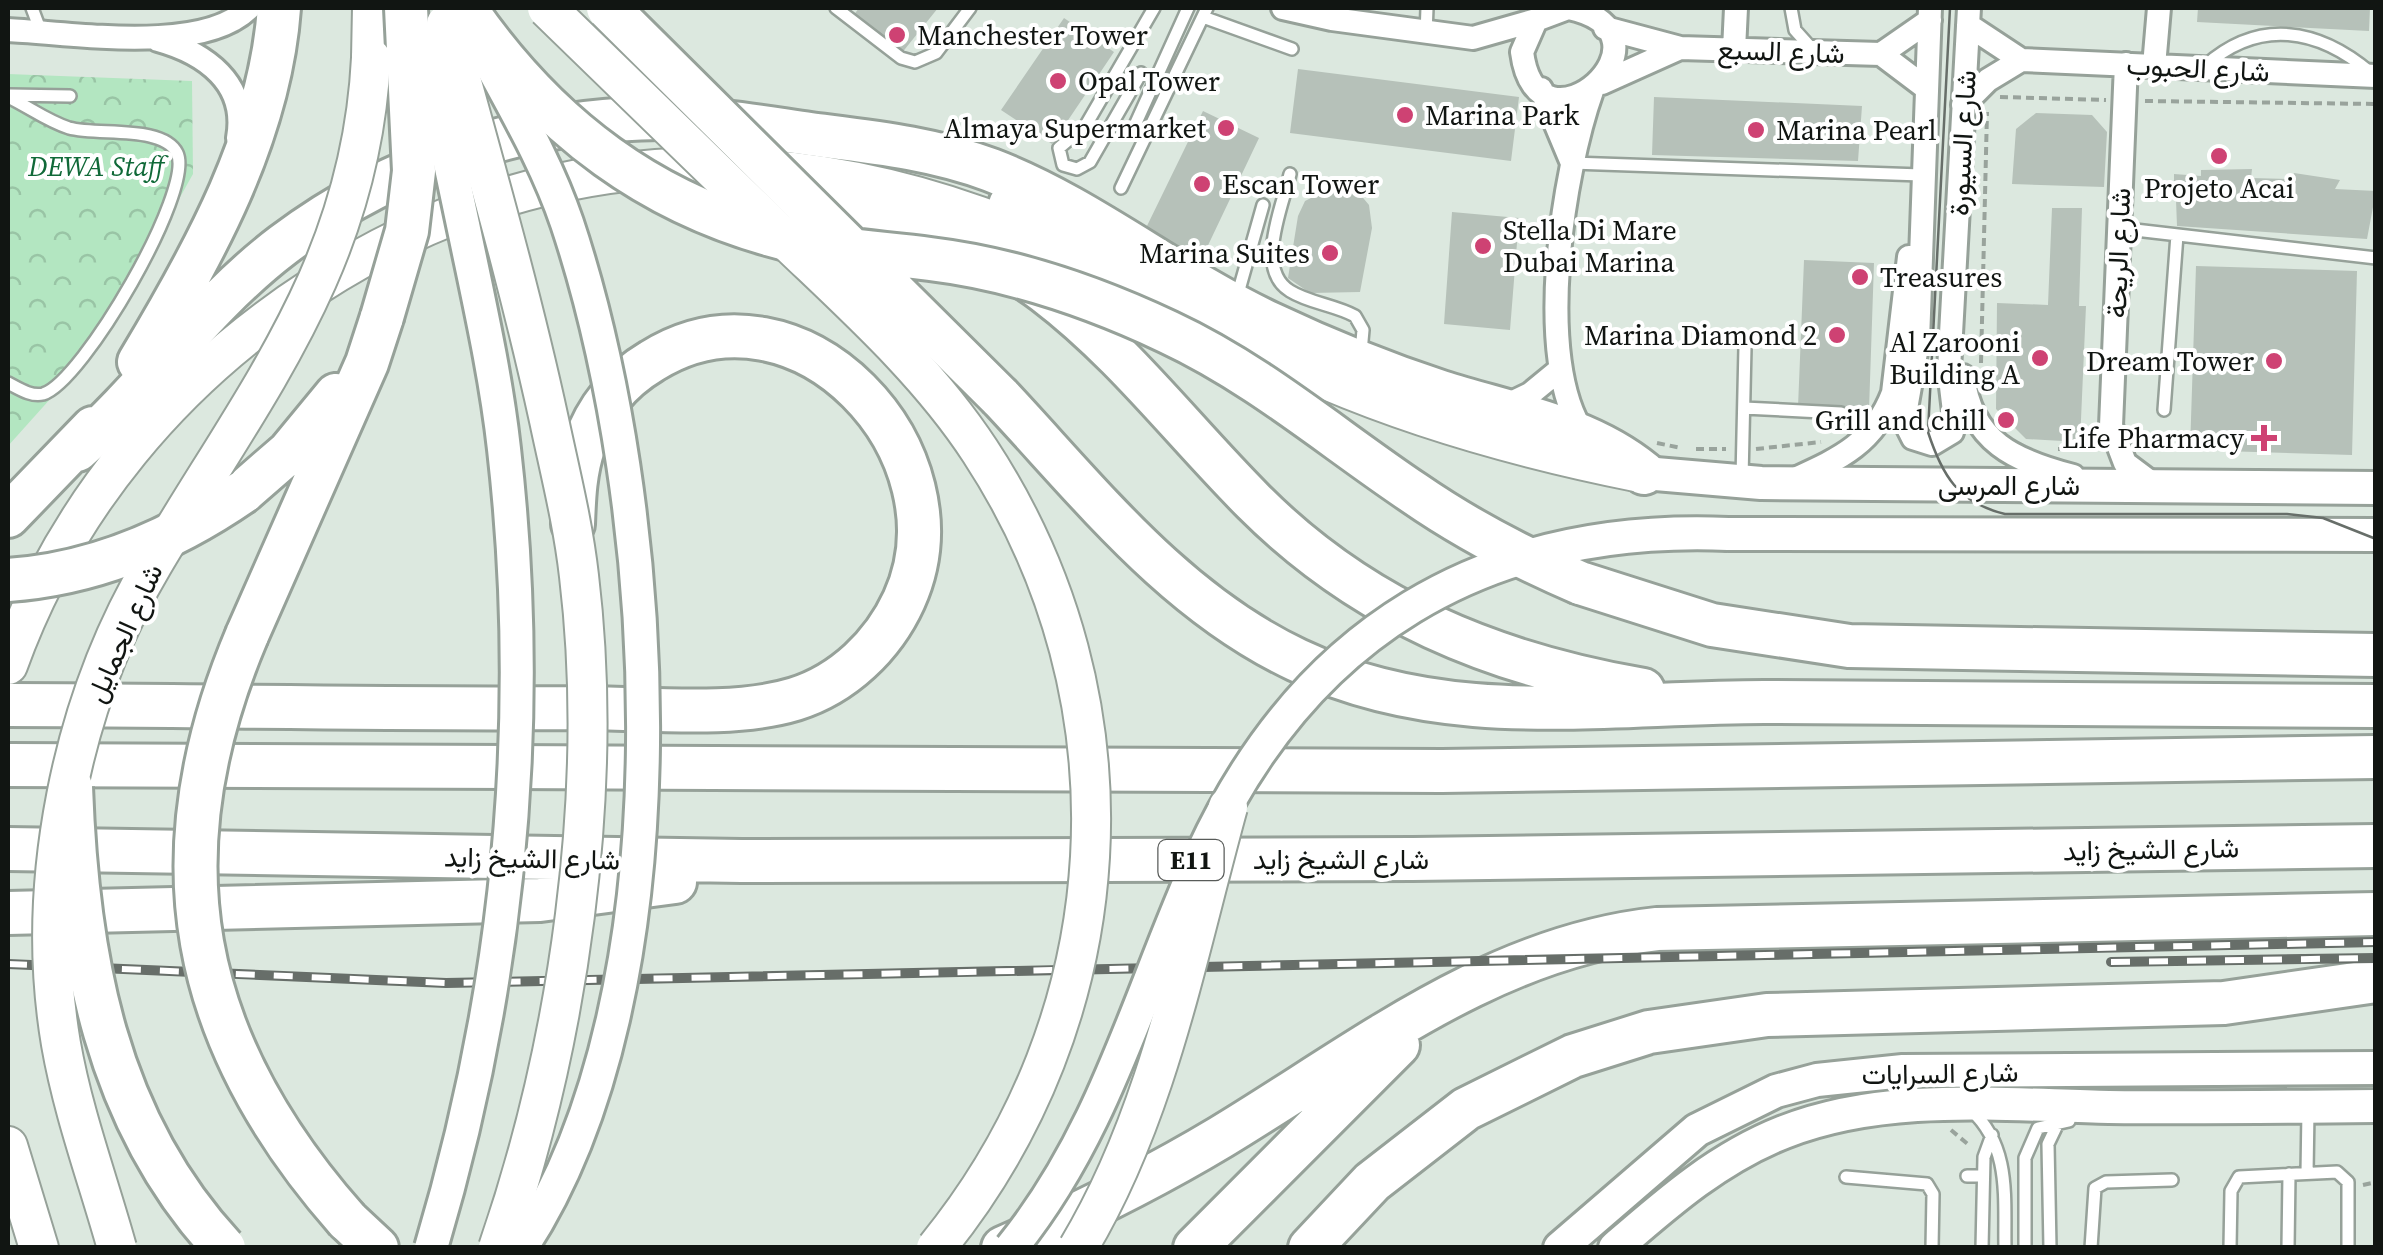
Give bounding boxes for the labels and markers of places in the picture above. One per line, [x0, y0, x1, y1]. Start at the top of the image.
place label: Manchester Tower [917, 16, 1148, 54]
marker: Manchester Tower [886, 24, 908, 46]
place label: Opal Tower [1078, 62, 1220, 100]
marker: Opal Tower [1047, 70, 1069, 92]
place label: Marina Park [1425, 96, 1580, 134]
marker: Marina Park [1394, 104, 1416, 126]
place label: Almaya Supermarket [944, 109, 1207, 147]
place label: Marina Pearl [1776, 111, 1937, 149]
marker: Almaya Supermarket [1215, 117, 1237, 139]
marker: Marina Pearl [1745, 119, 1767, 141]
marker: Projeto Acai [2208, 145, 2230, 167]
place label: Escan Tower [1222, 165, 1379, 203]
place label: Projeto Acai [2144, 169, 2294, 207]
marker: Escan Tower [1191, 173, 1213, 195]
place label: Stella Di Mare Dubai Marina [1503, 211, 1677, 281]
place label: Marina Suites [1139, 234, 1310, 272]
marker: Stella Di Mare Dubai Marina [1472, 235, 1494, 257]
marker: Marina Suites [1319, 242, 1341, 264]
place label: Treasures [1880, 258, 2002, 296]
marker: Treasures [1849, 266, 1871, 288]
place label: Marina Diamond 2 [1584, 316, 1817, 354]
place label: Al Zarooni Building A [1889, 323, 2020, 393]
marker: Marina Diamond 2 [1826, 324, 1848, 346]
place label: Dream Tower [2086, 342, 2254, 380]
marker: Al Zarooni Building A [2029, 347, 2051, 369]
marker: Dream Tower [2263, 350, 2285, 372]
place label: Grill and chill [1815, 401, 1986, 439]
marker: Grill and chill [1995, 409, 2017, 431]
place label: Life Pharmacy [2062, 419, 2245, 457]
marker: Life Pharmacy [2253, 427, 2275, 449]

